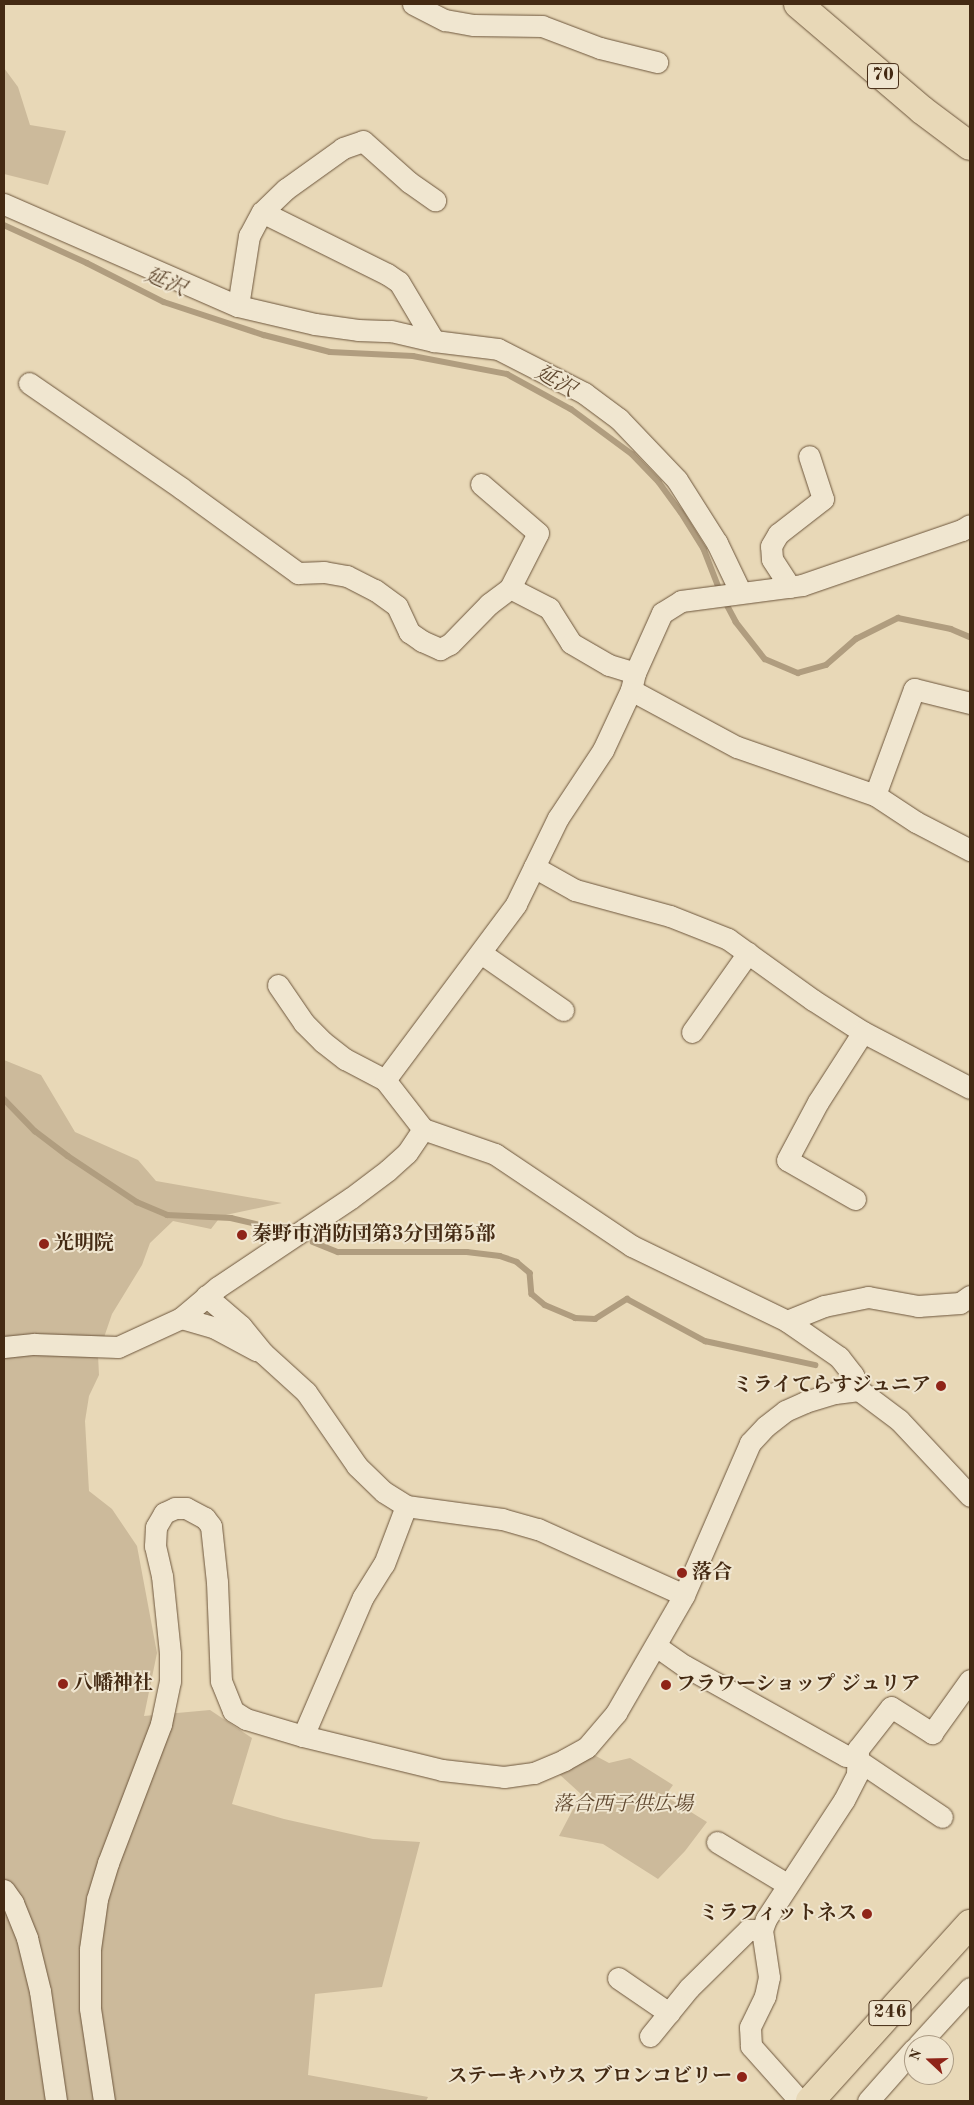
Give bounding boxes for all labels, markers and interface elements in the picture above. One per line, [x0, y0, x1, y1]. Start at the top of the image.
road number: 70 [867, 59, 899, 92]
water label: 延沢 [141, 263, 189, 303]
water label: 延沢 [531, 361, 579, 403]
place label: 秦野市消防団第3分団第5部 [252, 1223, 495, 1247]
marker: 秦野市消防団第3分団第5部 [236, 1229, 248, 1241]
place label: 光明院 [54, 1232, 114, 1256]
marker: 光明院 [38, 1238, 50, 1250]
place label: ミライてらすジュニア [731, 1374, 931, 1398]
marker: ミライてらすジュニア [935, 1380, 947, 1392]
place label: 落合 [692, 1561, 732, 1585]
marker: 落合 [676, 1567, 688, 1579]
place label: 八幡神社 [73, 1672, 153, 1696]
place label: フラワーショップ ジュリア [676, 1673, 922, 1697]
marker: 八幡神社 [57, 1678, 69, 1690]
marker: フラワーショップ ジュリア [660, 1679, 672, 1691]
park label: 落合西子供広場 [553, 1793, 693, 1817]
place label: ミラフィットネス [697, 1902, 857, 1926]
marker: ミラフィットネス [861, 1908, 873, 1920]
road number: 246 [868, 1996, 912, 2030]
north arrow [904, 2035, 954, 2085]
text: N [907, 2047, 924, 2062]
place label: ステーキハウス ブロンコビリー [446, 2065, 732, 2089]
marker: ステーキハウス ブロンコビリー [736, 2071, 748, 2083]

